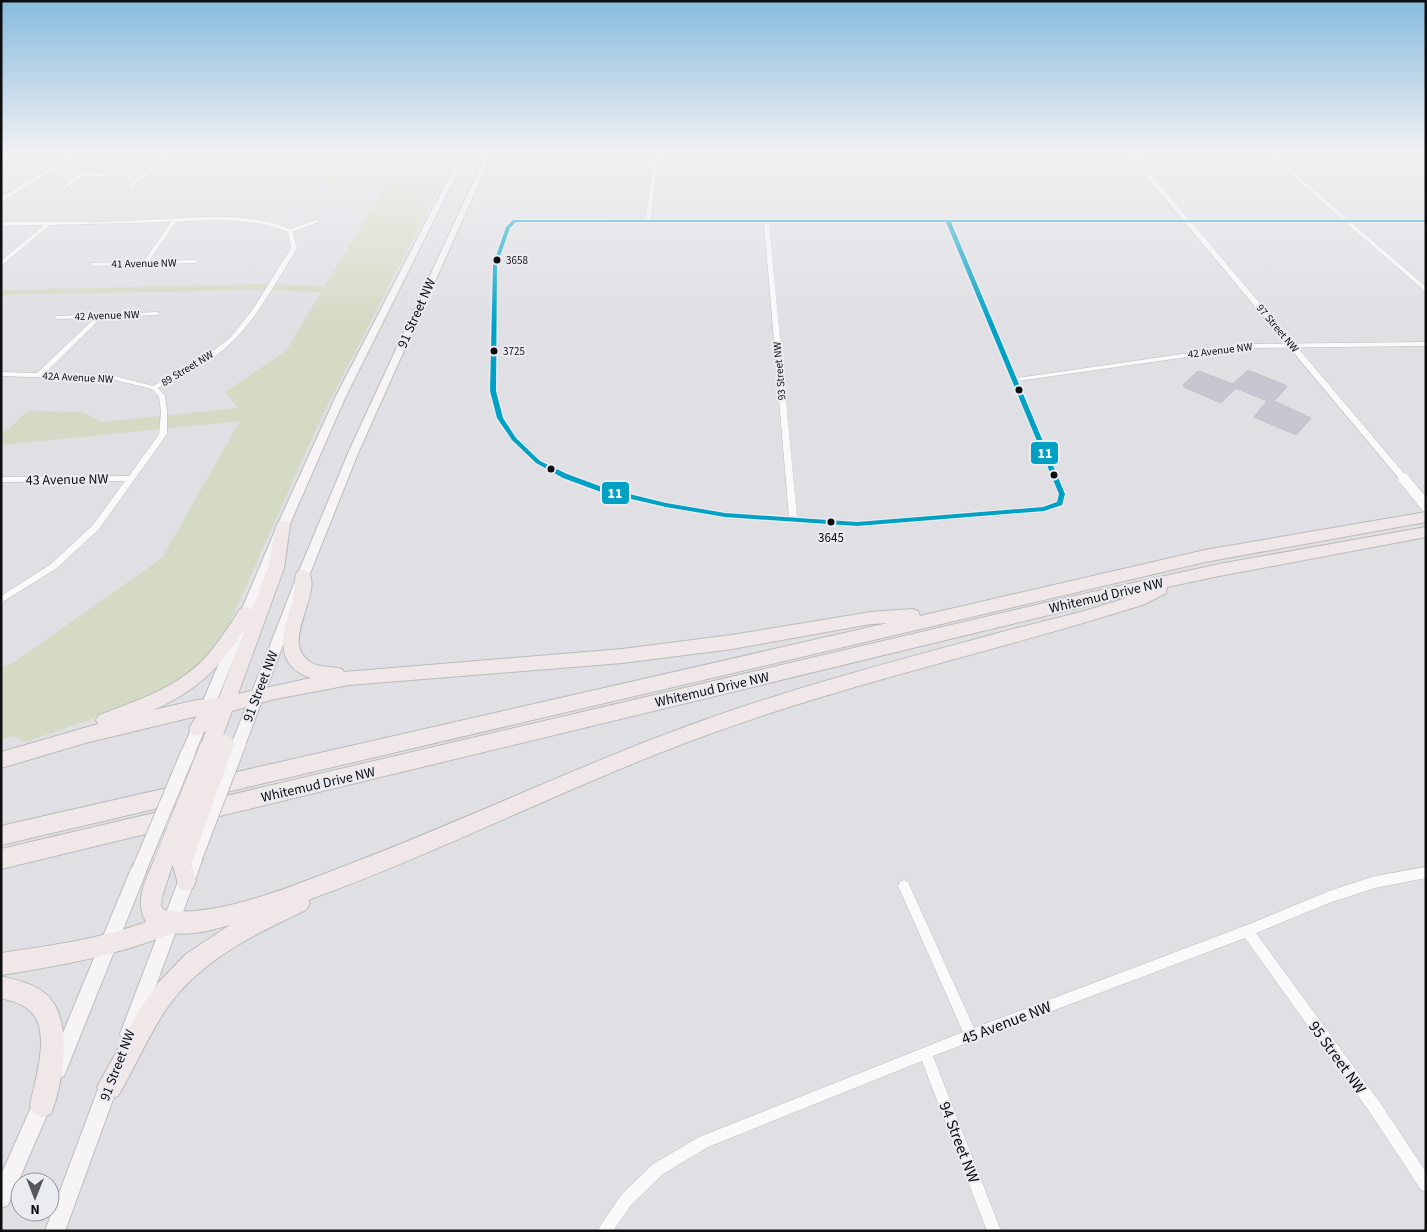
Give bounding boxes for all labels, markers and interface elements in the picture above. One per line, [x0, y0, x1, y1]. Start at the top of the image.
place label: 3658 [506, 253, 528, 268]
street label: 41 Avenue NW [111, 255, 177, 272]
marker: 3658 [492, 255, 502, 265]
street label: 91 Street NW [393, 275, 441, 352]
street label: 97 Street NW [1253, 301, 1302, 356]
street label: 42 Avenue NW [74, 307, 140, 324]
street label: 42 Avenue NW [1187, 339, 1254, 362]
street label: 93 Street NW [769, 341, 790, 401]
place label: 3725 [503, 344, 525, 359]
marker: 3725 [489, 346, 499, 356]
street label: 89 Street NW [158, 347, 217, 390]
street label: 42A Avenue NW [42, 368, 114, 387]
unlabelled marker [1014, 385, 1024, 395]
line badge: 11 [1030, 441, 1059, 465]
text: 11 [1038, 444, 1052, 464]
unlabelled marker [546, 464, 556, 474]
street label: 43 Avenue NW [25, 469, 109, 491]
unlabelled marker [1049, 470, 1059, 480]
line badge: 11 [601, 481, 630, 505]
text: 11 [608, 484, 622, 504]
marker: 3645 [826, 517, 836, 527]
place label: 3645 [818, 529, 844, 547]
street label: Whitemud Drive NW [1047, 573, 1165, 619]
street label: 91 Street NW [238, 648, 284, 725]
street label: Whitemud Drive NW [653, 667, 771, 713]
street label: Whitemud Drive NW [259, 762, 377, 808]
street label: 45 Avenue NW [958, 996, 1055, 1050]
street label: 95 Street NW [1303, 1017, 1371, 1099]
street label: 91 Street NW [95, 1027, 141, 1104]
street label: 94 Street NW [934, 1099, 985, 1187]
north arrow [10, 1172, 60, 1222]
text: N [30, 1199, 40, 1219]

